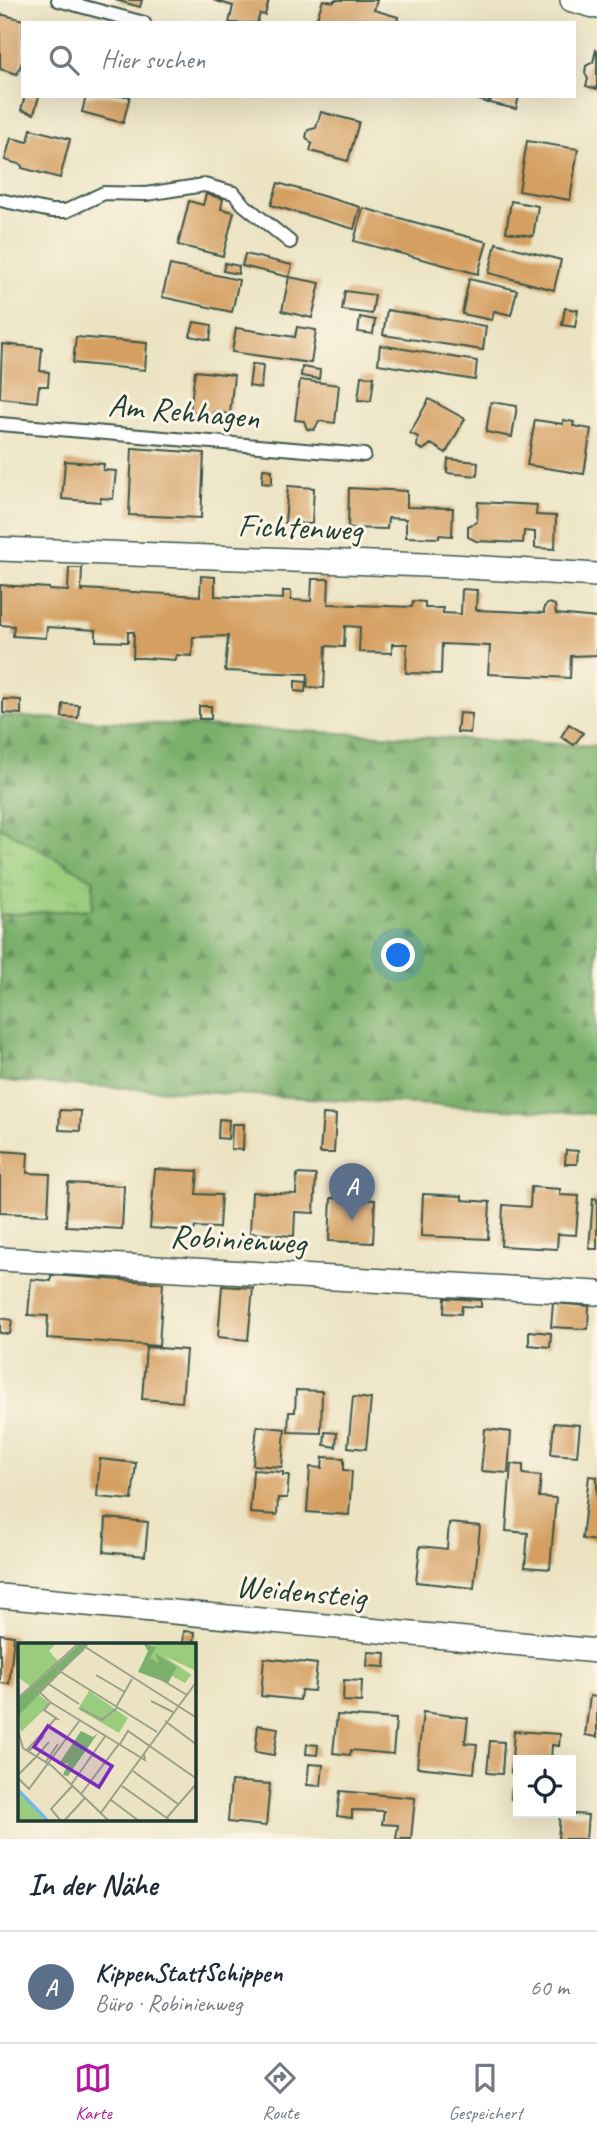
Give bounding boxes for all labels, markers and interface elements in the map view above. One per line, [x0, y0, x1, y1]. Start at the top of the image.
search box [21, 21, 576, 98]
icon: search [45, 41, 83, 79]
text: Hier suchen [101, 43, 205, 76]
street label: Am Rehhagen [107, 383, 262, 439]
street label: Fichtenweg [237, 504, 365, 550]
your location [381, 938, 415, 972]
pin: A [329, 1163, 375, 1221]
street label: Robinienweg [169, 1214, 309, 1264]
street label: Weidensteig [234, 1564, 370, 1618]
inset map [18, 1643, 196, 1822]
map controls [513, 1755, 576, 1818]
button: locate [513, 1755, 576, 1818]
text: In der Nähe [28, 1866, 157, 1904]
text: KippenStattSchippen [95, 1956, 282, 1989]
text: A [45, 1973, 57, 2002]
text: 60 m [530, 1973, 569, 2002]
text: Büro · Robinienweg [95, 1989, 242, 2018]
tab: Karte [74, 2059, 112, 2125]
tab: Route [261, 2059, 299, 2125]
tab: Gespeichert [448, 2059, 522, 2125]

